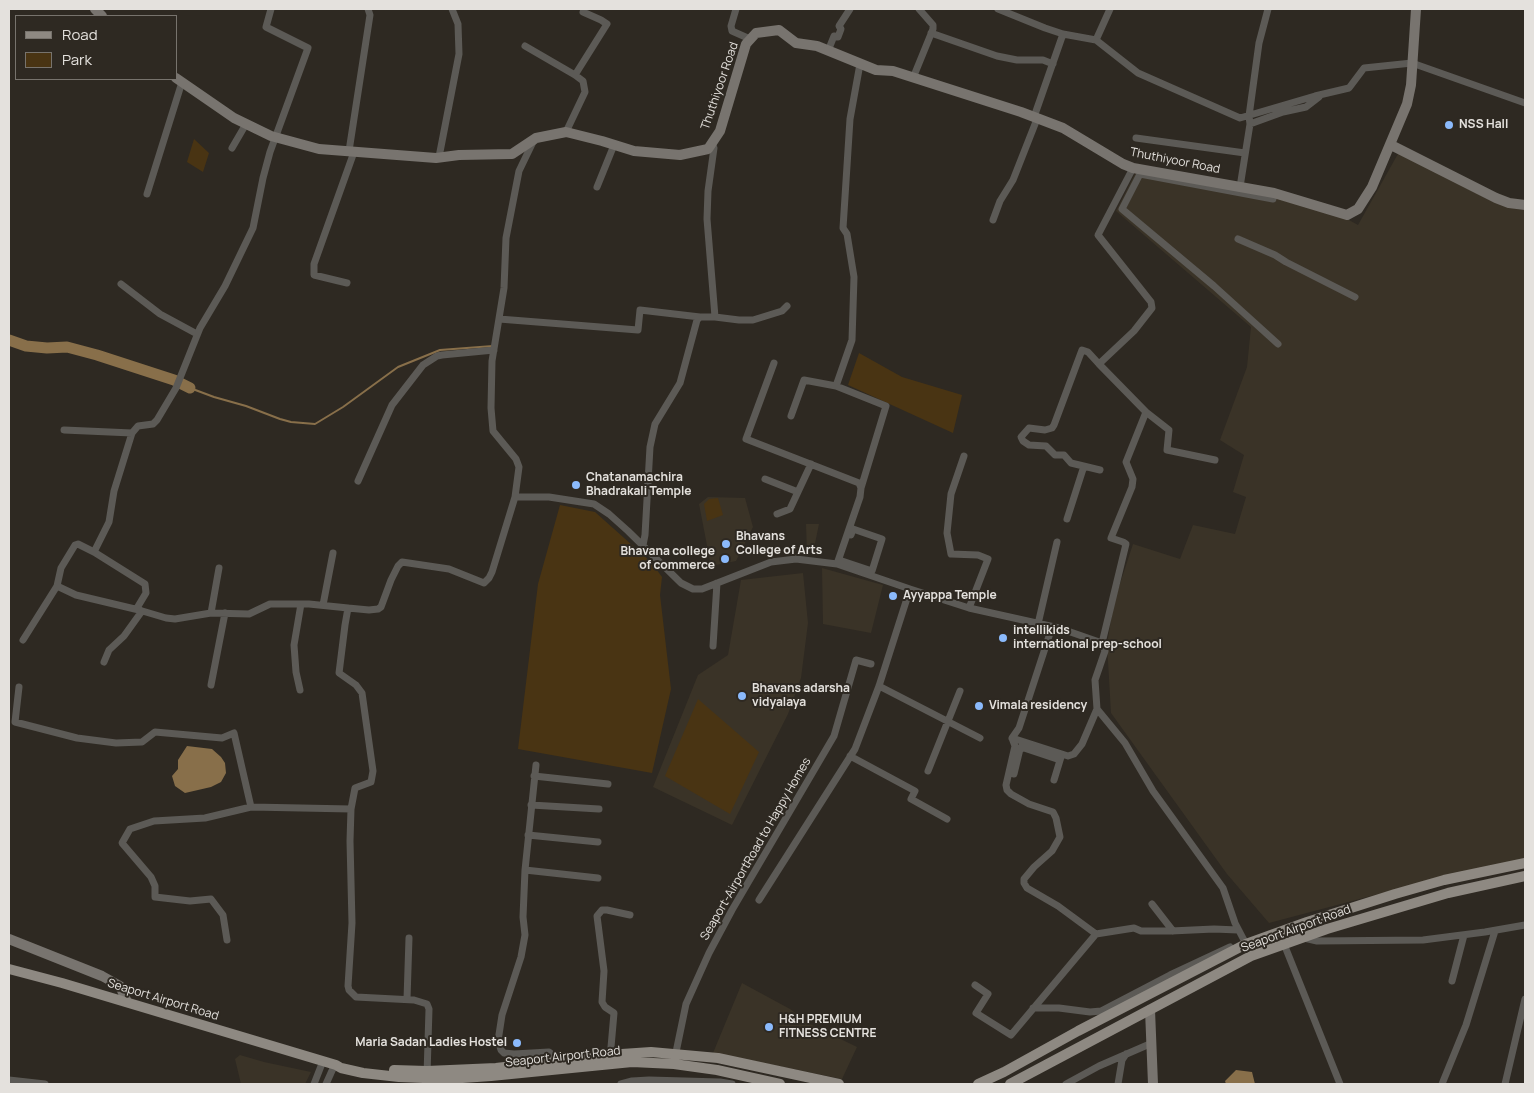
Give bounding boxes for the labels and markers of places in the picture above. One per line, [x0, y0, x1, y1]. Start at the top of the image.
place label: NSS Hall [1459, 118, 1508, 132]
marker: NSS Hall [1443, 119, 1455, 131]
place label: Chatanamachira Bhadrakali Temple [586, 471, 692, 499]
marker: Chatanamachira Bhadrakali Temple [570, 479, 582, 491]
place label: Bhavans College of Arts [736, 530, 822, 558]
marker: Bhavans College of Arts [720, 538, 732, 550]
place label: Bhavana college of commerce [621, 545, 715, 573]
marker: Bhavana college of commerce [719, 553, 731, 565]
place label: Ayyappa Temple [903, 589, 997, 603]
marker: Ayyappa Temple [887, 590, 899, 602]
place label: intellikids international prep-school [1013, 624, 1162, 652]
marker: intellikids international prep-school [997, 632, 1009, 644]
place label: Bhavans adarsha vidyalaya [752, 682, 850, 710]
marker: Bhavans adarsha vidyalaya [736, 690, 748, 702]
place label: Vimala residency [989, 699, 1087, 713]
marker: Vimala residency [973, 700, 985, 712]
place label: H&H PREMIUM FITNESS CENTRE [779, 1013, 877, 1041]
marker: H&H PREMIUM FITNESS CENTRE [763, 1021, 775, 1033]
place label: Maria Sadan Ladies Hostel [355, 1036, 507, 1050]
marker: Maria Sadan Ladies Hostel [511, 1037, 523, 1049]

